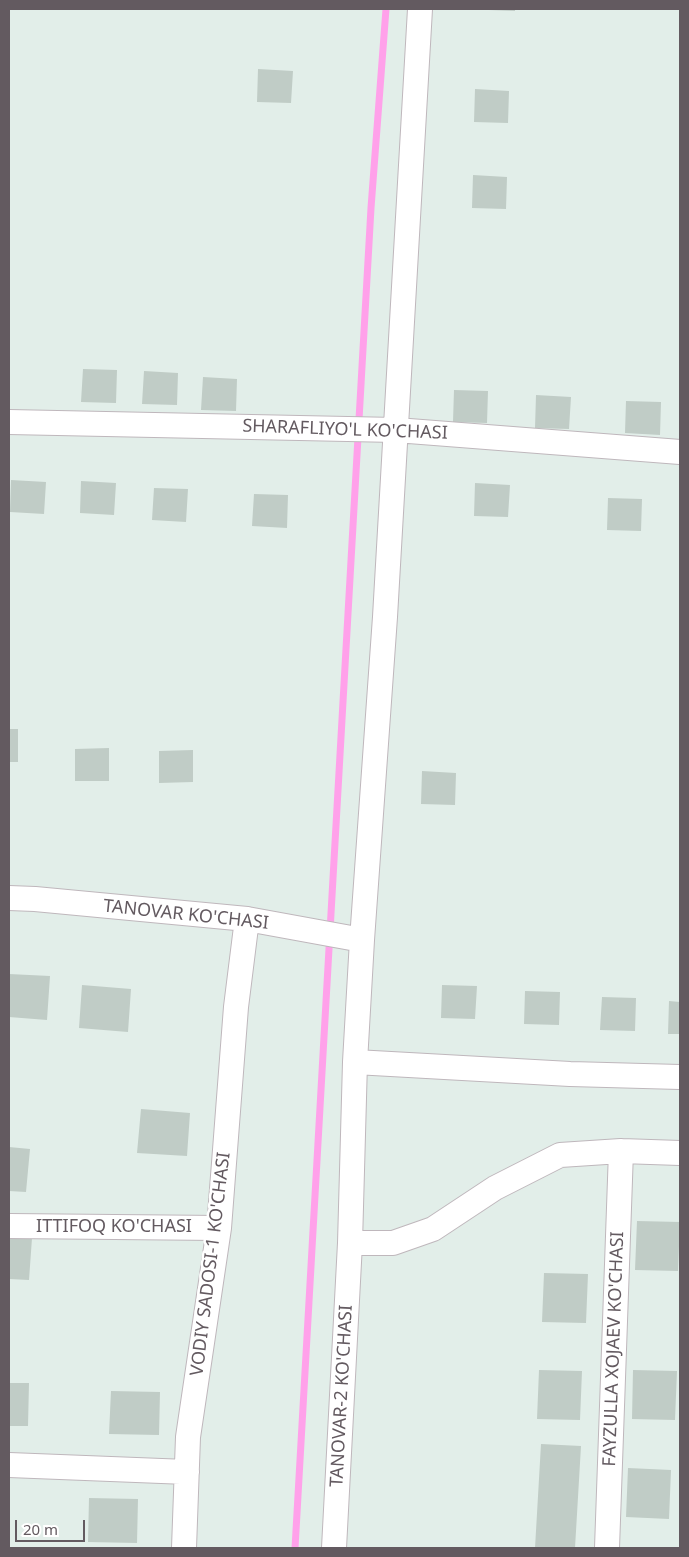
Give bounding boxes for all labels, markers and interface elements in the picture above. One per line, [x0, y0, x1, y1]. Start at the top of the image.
street label: SHARAFLIYO'L KO'CHASI [242, 416, 448, 444]
street label: TANOVAR KO'CHASI [102, 896, 270, 934]
street label: VODIY SADOSI-1 KO'CHASI [187, 1151, 235, 1377]
street label: ITTIFOQ KO'CHASI [36, 1216, 192, 1238]
street label: FAYZULLA XOJAEV KO'CHASI [599, 1231, 629, 1467]
street label: TANOVAR-2 KO'CHASI [326, 1304, 358, 1488]
scale bar [18, 1510, 88, 1542]
text: 20 m [23, 1519, 58, 1539]

